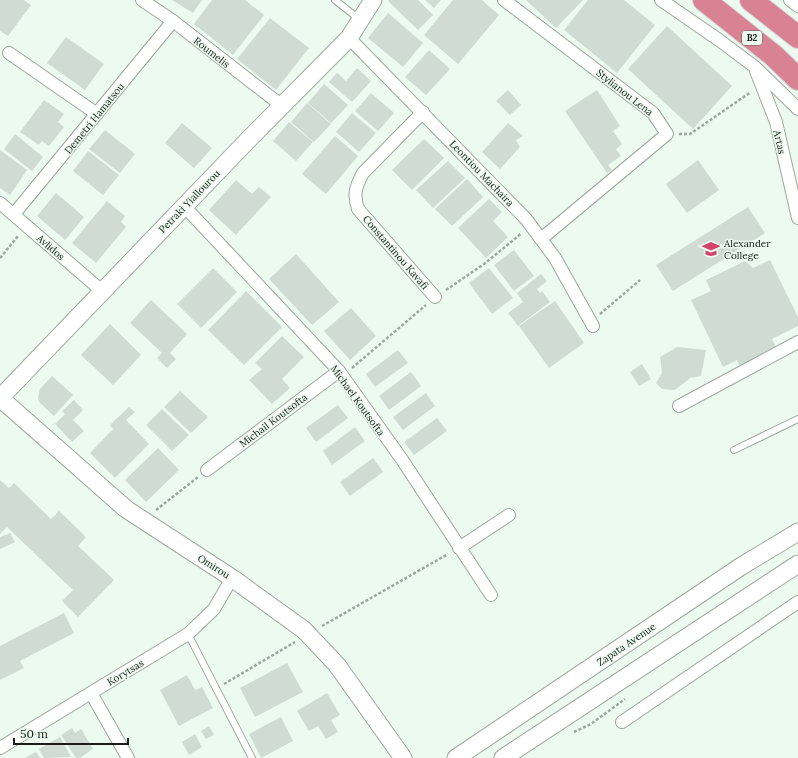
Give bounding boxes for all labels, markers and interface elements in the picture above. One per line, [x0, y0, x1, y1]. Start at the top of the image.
road number: B2 [742, 31, 762, 45]
street label: Roumelis [191, 34, 233, 71]
street label: Stylianou Lena [594, 66, 656, 119]
street label: Demetri Hamatsou [62, 80, 127, 157]
street label: Artas [770, 128, 789, 156]
street label: Leontiou Machaira [447, 137, 517, 209]
street label: Petraki Yiallourou [156, 167, 223, 236]
street label: Constantinou Kavafi [360, 213, 431, 292]
street label: Avlidos [33, 231, 68, 263]
place label: Alexander College [723, 237, 771, 262]
school or university icon: Alexander College [701, 239, 721, 259]
street label: Michael Koutsofta [327, 362, 388, 438]
street label: Michail Koutsofta [237, 391, 310, 450]
street label: Omirou [195, 551, 232, 581]
street label: Zapata Avenue [594, 620, 659, 669]
street label: Korytsas [104, 656, 146, 688]
scale bar [14, 720, 128, 746]
text: 50 m [20, 726, 48, 741]

